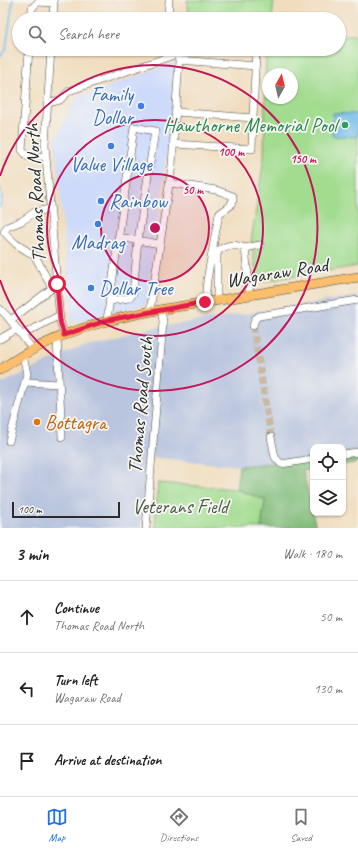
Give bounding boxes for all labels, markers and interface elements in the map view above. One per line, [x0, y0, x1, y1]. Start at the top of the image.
search box [12, 12, 346, 56]
icon: search [26, 23, 48, 45]
text: Search here [58, 25, 119, 44]
north arrow [262, 68, 298, 104]
place label: Family Dollar [91, 82, 135, 130]
marker: Family Dollar [136, 101, 146, 111]
place label: Hawthorne Memorial Pool [163, 113, 341, 138]
marker: Hawthorne Memorial Pool [340, 120, 350, 130]
street label: Thomas Road North [19, 122, 52, 263]
marker: Value Village [106, 141, 116, 151]
text: 100 m [218, 144, 245, 160]
text: 150 m [290, 151, 317, 167]
place label: Value Village [70, 152, 153, 177]
text: 50 m [183, 182, 204, 198]
place label: Rainbow [109, 189, 169, 214]
marker: Rainbow [96, 196, 106, 206]
marker: Madrag [93, 219, 103, 229]
centre of rings [148, 221, 162, 235]
place label: Madrag [71, 230, 127, 255]
street label: Wagaraw Road [225, 252, 333, 293]
route start [48, 275, 66, 293]
place label: Dollar Tree [99, 276, 174, 301]
marker: Dollar Tree [86, 283, 96, 293]
route end [196, 293, 214, 311]
street label: Thomas Road South [122, 335, 159, 474]
place label: Bottagra [45, 410, 108, 435]
marker: Bottagra [32, 417, 42, 427]
map controls [310, 444, 346, 516]
button: locate [310, 444, 346, 480]
button: layers [310, 480, 346, 516]
park label: Veterans Field [132, 494, 231, 519]
scale bar [12, 500, 120, 519]
text: 100 m [18, 502, 42, 516]
text: 3 min [16, 544, 49, 565]
text: Walk · 180 m [283, 546, 342, 562]
text: Continue [54, 599, 99, 618]
icon: ahead [16, 606, 38, 628]
text: 50 m [320, 609, 342, 625]
text: Thomas Road North [54, 618, 144, 634]
text: Turn left [54, 671, 97, 690]
icon: left [16, 678, 38, 700]
text: 130 m [314, 681, 342, 697]
text: Wagaraw Road [54, 690, 121, 706]
icon: arrive [16, 750, 38, 772]
text: Arrive at destination [54, 751, 161, 770]
tab: Map [46, 806, 68, 844]
tab: Directions [160, 806, 198, 844]
tab: Saved [290, 806, 312, 844]

